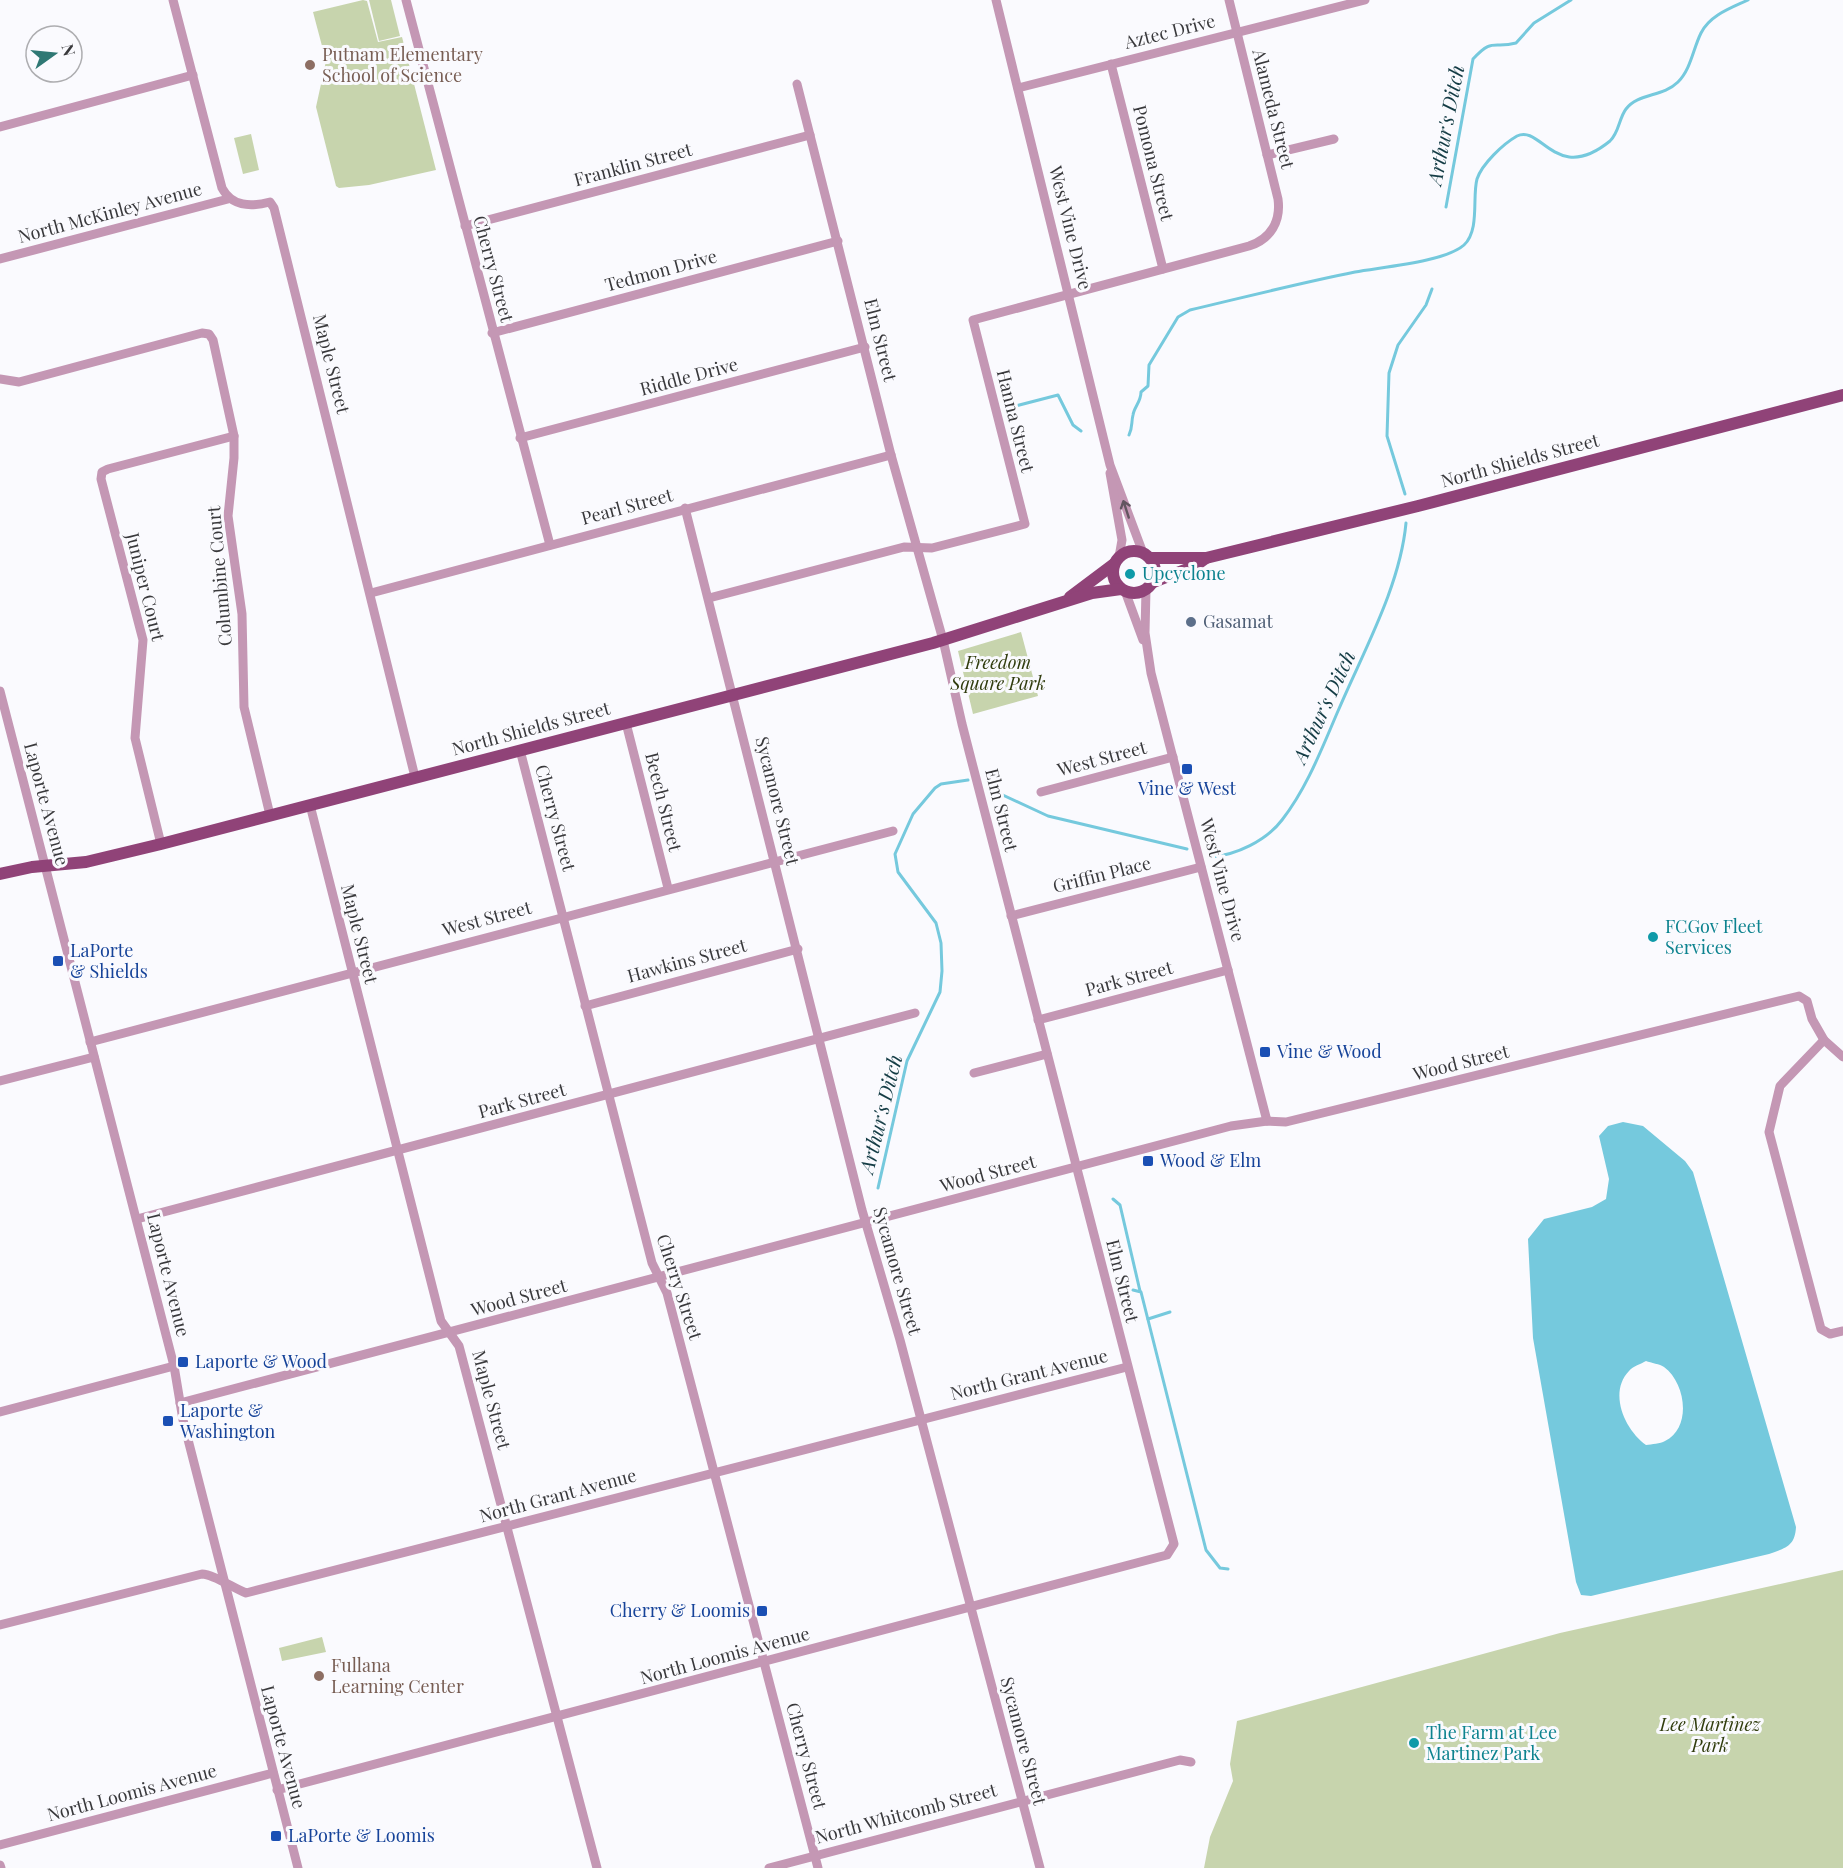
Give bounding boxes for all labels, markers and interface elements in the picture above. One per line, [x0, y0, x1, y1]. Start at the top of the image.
street label: Aztec Drive [1121, 8, 1218, 54]
north arrow [24, 24, 84, 84]
text: N [57, 42, 81, 59]
place label: Putnam Elementary School of Science [322, 42, 483, 87]
street label: Alameda Street [1247, 45, 1301, 172]
marker: Putnam Elementary School of Science [303, 58, 317, 72]
water label: Arthur's Ditch [1419, 63, 1469, 189]
street label: Pomona Street [1128, 102, 1180, 224]
street label: Franklin Street [571, 137, 695, 191]
street label: West Vine Drive [1044, 162, 1098, 292]
street label: North McKinley Avenue [15, 176, 204, 248]
street label: Cherry Street [468, 213, 520, 325]
street label: Tedmon Drive [602, 244, 719, 297]
street label: Elm Street [859, 296, 903, 384]
street label: Maple Street [308, 311, 356, 417]
street label: Riddle Drive [637, 351, 740, 401]
street label: Hanna Street [992, 367, 1041, 475]
street label: North Shields Street [1438, 427, 1602, 493]
street label: Pearl Street [578, 482, 676, 530]
one-way arrow [1120, 500, 1131, 519]
street label: Columbine Court [201, 504, 237, 647]
street label: Juniper Court [121, 529, 171, 644]
place label: Upcyclone [1142, 561, 1226, 585]
marker: Upcyclone [1123, 567, 1137, 581]
place label: Gasamat [1203, 609, 1273, 633]
marker: Gasamat [1184, 615, 1198, 629]
water label: Arthur's Ditch [1284, 646, 1361, 769]
park label: Freedom Square Park [949, 650, 1046, 695]
street label: North Shields Street [449, 695, 613, 761]
street label: Sycamore Street [750, 734, 806, 868]
street label: West Street [1054, 734, 1149, 782]
street label: Laporte Avenue [19, 739, 75, 868]
street label: Beech Street [640, 750, 688, 855]
street label: Cherry Street [530, 762, 582, 874]
marker: Vine & West [1180, 762, 1194, 776]
street label: Elm Street [980, 766, 1024, 854]
place label: Vine & West [1137, 776, 1237, 800]
street label: West Vine Drive [1195, 815, 1251, 944]
street label: Griffin Place [1050, 850, 1153, 898]
street label: Maple Street [336, 881, 384, 987]
street label: West Street [439, 894, 534, 942]
place label: FCGov Fleet Services [1665, 914, 1763, 959]
marker: FCGov Fleet Services [1646, 930, 1660, 944]
street label: Hawkins Street [624, 932, 750, 987]
place label: LaPorte & Shields [70, 938, 148, 983]
marker: LaPorte & Shields [51, 954, 65, 968]
street label: Park Street [1082, 955, 1176, 1001]
street label: Wood Street [1409, 1038, 1512, 1086]
place label: Vine & Wood [1276, 1039, 1382, 1063]
marker: Vine & Wood [1258, 1045, 1272, 1059]
water label: Arthur's Ditch [851, 1051, 907, 1178]
street label: Park Street [475, 1077, 569, 1123]
place label: Wood & Elm [1159, 1148, 1261, 1172]
street label: Wood Street [936, 1149, 1039, 1198]
marker: Wood & Elm [1141, 1154, 1155, 1168]
street label: Sycamore Street [868, 1204, 928, 1338]
street label: Laporte Avenue [142, 1210, 196, 1339]
street label: Cherry Street [652, 1231, 708, 1343]
street label: Elm Street [1101, 1237, 1145, 1325]
street label: Wood Street [467, 1273, 570, 1322]
street label: North Grant Avenue [948, 1343, 1110, 1405]
street label: Maple Street [467, 1347, 517, 1453]
place label: Laporte & Wood [195, 1349, 328, 1373]
marker: Laporte & Wood [176, 1355, 190, 1369]
place label: Laporte & Washington [179, 1398, 276, 1443]
marker: Laporte & Washington [161, 1414, 175, 1428]
street label: North Grant Avenue [477, 1463, 639, 1528]
place label: Cherry & Loomis [610, 1598, 750, 1622]
marker: Cherry & Loomis [755, 1604, 769, 1618]
street label: North Loomis Avenue [637, 1621, 812, 1689]
place label: Fullana Learning Center [331, 1653, 464, 1698]
marker: Fullana Learning Center [312, 1669, 326, 1683]
street label: Sycamore Street [995, 1674, 1053, 1808]
street label: Laporte Avenue [256, 1682, 312, 1811]
street label: Cherry Street [781, 1700, 833, 1812]
park label: Lee Martinez Park [1659, 1712, 1761, 1757]
place label: The Farm at Lee Martinez Park [1426, 1720, 1557, 1765]
marker: The Farm at Lee Martinez Park [1407, 1736, 1421, 1750]
street label: North Loomis Avenue [44, 1758, 219, 1826]
street label: North Whitcomb Street [812, 1777, 1000, 1849]
place label: LaPorte & Loomis [288, 1823, 435, 1847]
marker: LaPorte & Loomis [269, 1829, 283, 1843]

